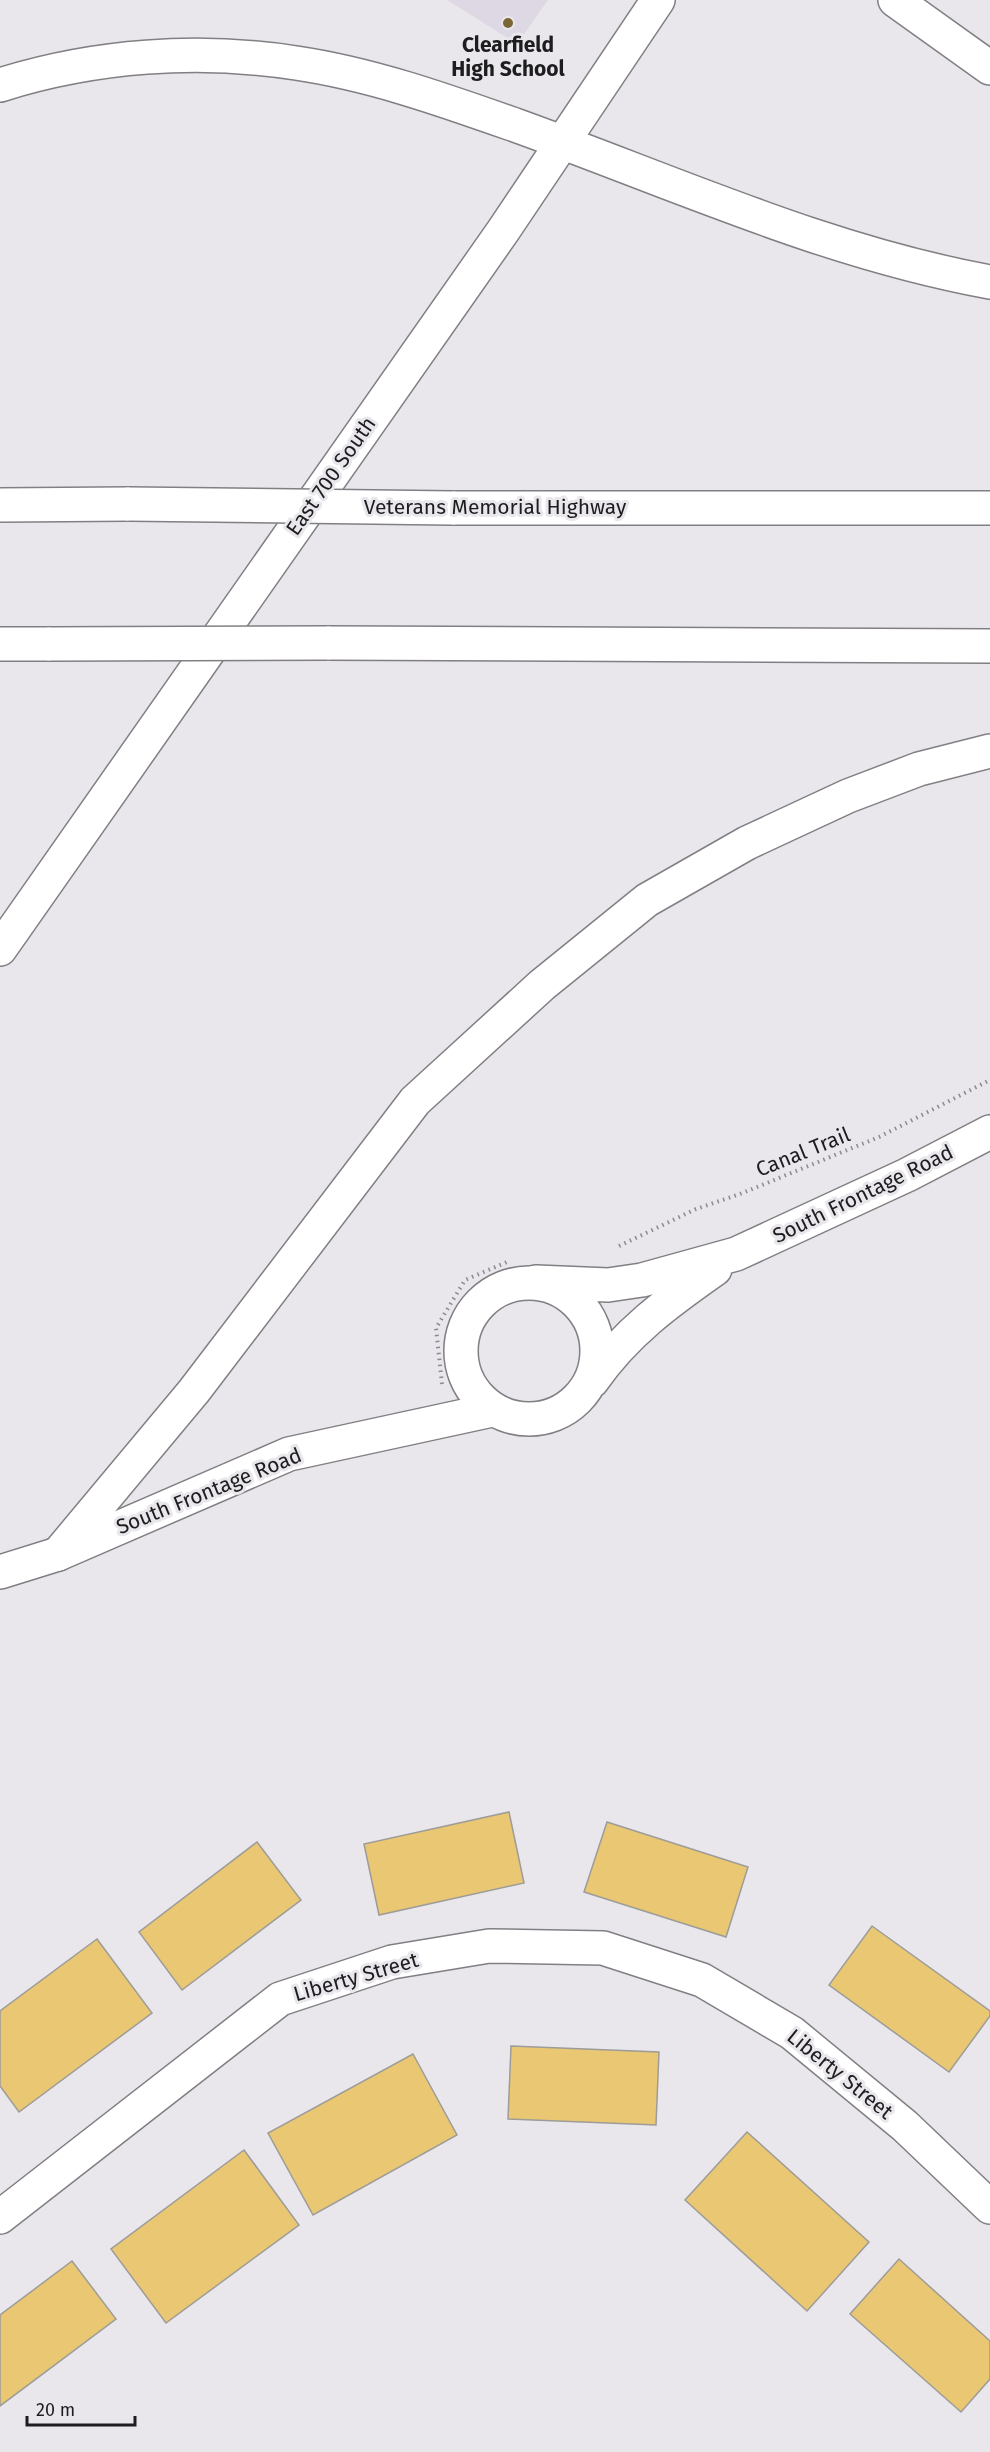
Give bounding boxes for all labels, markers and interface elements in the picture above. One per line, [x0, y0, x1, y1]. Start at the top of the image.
marker: Clearfield High School [501, 16, 515, 30]
place label: Clearfield High School [451, 32, 566, 82]
street label: East 700 South [280, 412, 382, 540]
street label: Veterans Memorial Highway [364, 494, 627, 520]
street label: Canal Trail [752, 1121, 854, 1183]
street label: South Frontage Road [768, 1139, 958, 1249]
street label: South Frontage Road [112, 1442, 306, 1540]
street label: Liberty Street [291, 1947, 422, 2007]
street label: Liberty Street [782, 2023, 899, 2125]
scale bar [27, 2389, 135, 2427]
text: 20 m [36, 2399, 75, 2421]

